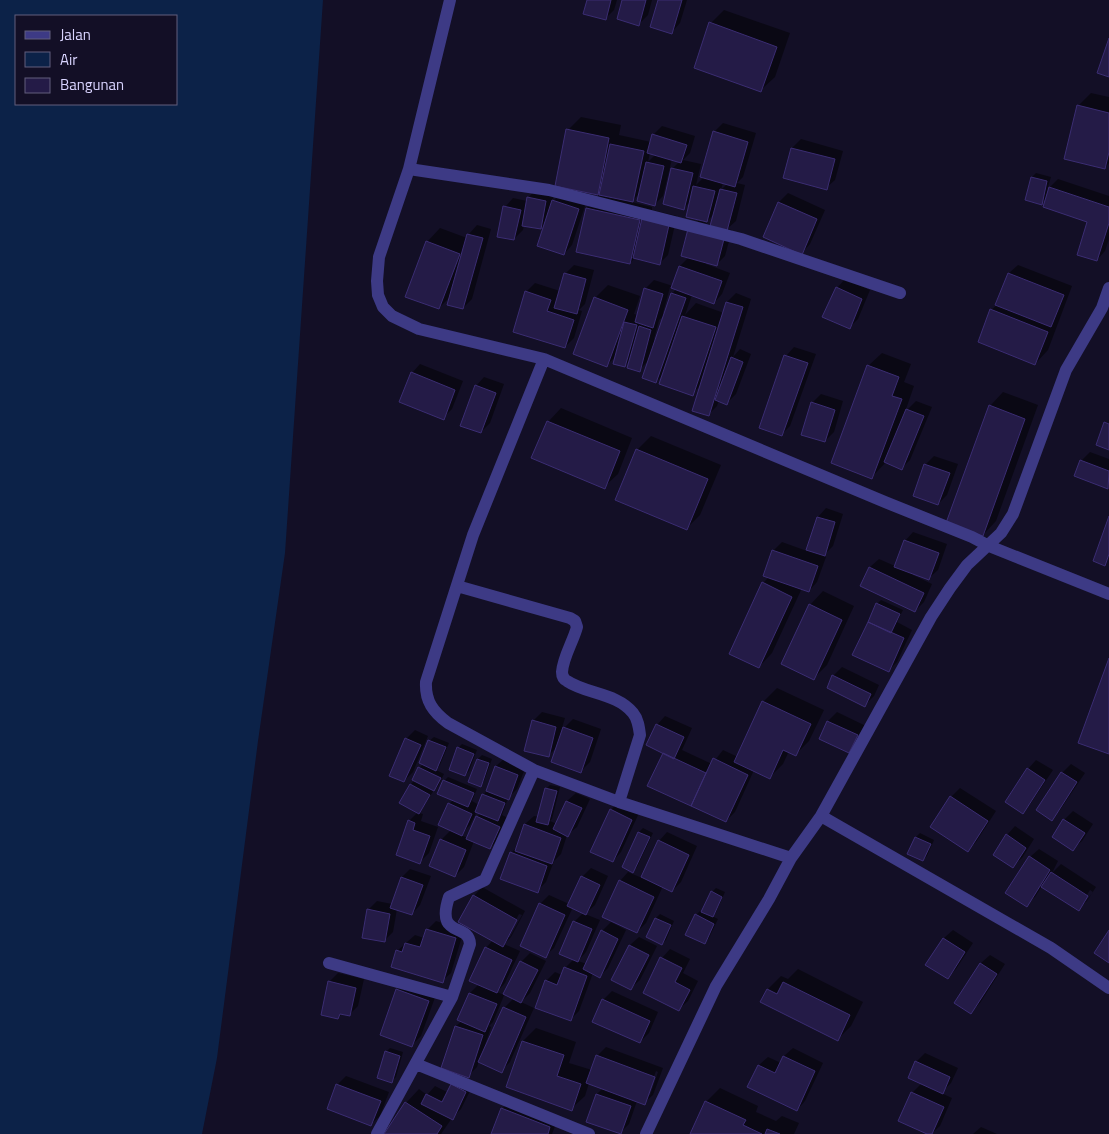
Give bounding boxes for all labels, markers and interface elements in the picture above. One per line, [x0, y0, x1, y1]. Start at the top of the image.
legend [15, 15, 178, 105]
text: Jalan [60, 23, 91, 46]
text: Air [60, 48, 77, 71]
text: Bangunan [60, 73, 124, 96]

